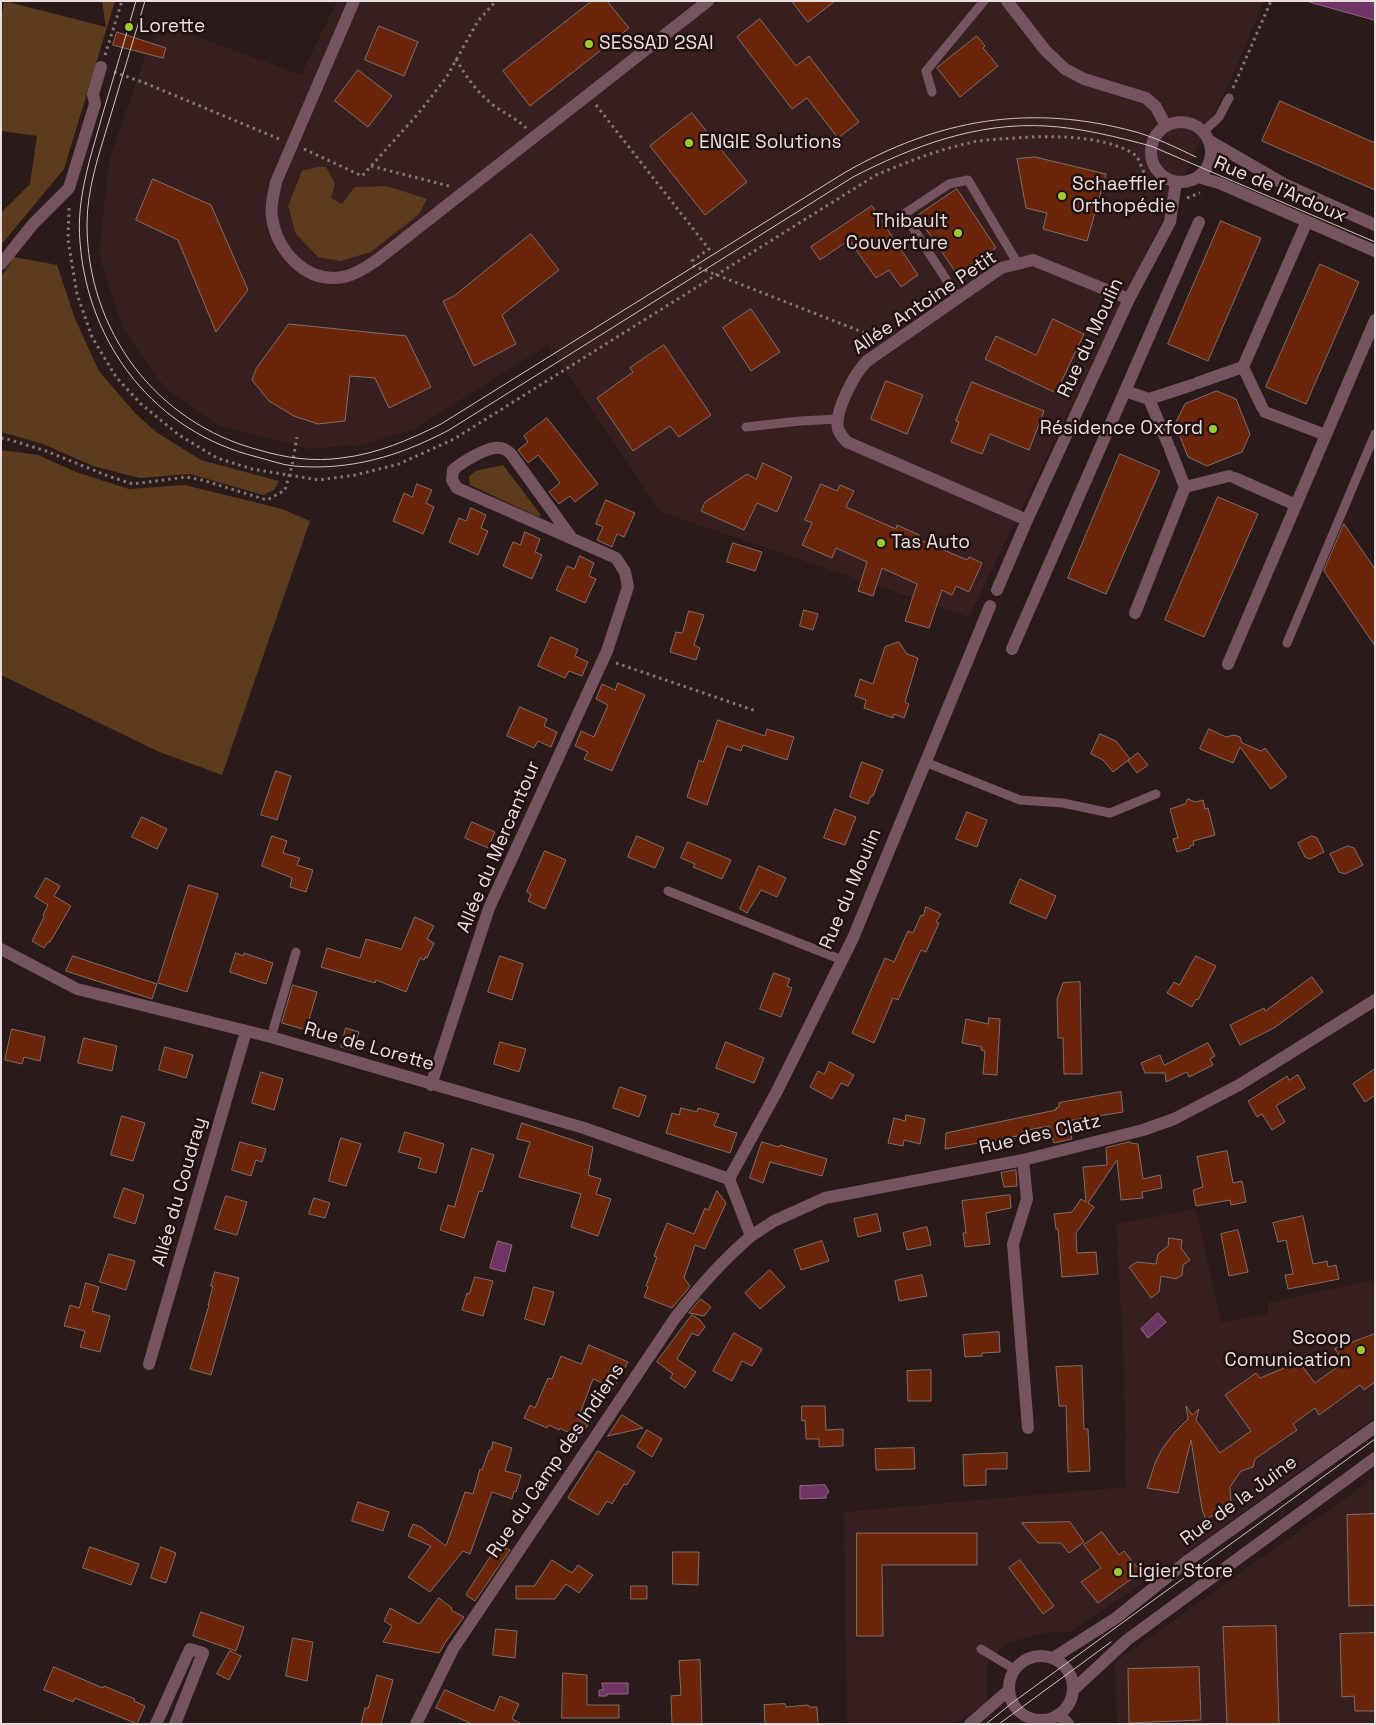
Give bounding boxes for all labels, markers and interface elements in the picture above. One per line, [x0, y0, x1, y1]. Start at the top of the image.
place label: Lorette [139, 16, 205, 38]
marker: Lorette [123, 21, 135, 33]
place label: SESSAD 2SAI [599, 33, 714, 55]
marker: SESSAD 2SAI [583, 38, 595, 50]
place label: ENGIE Solutions [699, 132, 842, 154]
marker: ENGIE Solutions [683, 137, 695, 149]
street label: Rue de l'Ardoux [1210, 152, 1350, 228]
place label: Schaeffler Orthopédie [1072, 174, 1176, 218]
marker: Schaeffler Orthopédie [1056, 190, 1068, 202]
place label: Thibault Couverture [846, 211, 948, 255]
marker: Thibault Couverture [952, 227, 964, 239]
street label: Allée Antoine Petit [849, 246, 1001, 360]
street label: Rue du Moulin [1053, 275, 1129, 401]
place label: Résidence Oxford [1040, 418, 1203, 440]
marker: Résidence Oxford [1207, 423, 1219, 435]
place label: Tas Auto [891, 532, 970, 554]
marker: Tas Auto [875, 537, 887, 549]
street label: Allée du Mercantour [452, 758, 546, 936]
street label: Rue du Moulin [815, 825, 887, 953]
street label: Rue de Lorette [301, 1018, 437, 1076]
street label: Rue des Clatz [977, 1110, 1103, 1160]
street label: Allée du Coudray [148, 1115, 212, 1269]
place label: Scoop Comunication [1224, 1328, 1351, 1372]
marker: Scoop Comunication [1355, 1344, 1367, 1356]
street label: Rue du Camp des Indiens [482, 1359, 630, 1563]
street label: Rue de la Juine [1176, 1451, 1302, 1551]
place label: Ligier Store [1128, 1561, 1233, 1583]
marker: Ligier Store [1112, 1566, 1124, 1578]

